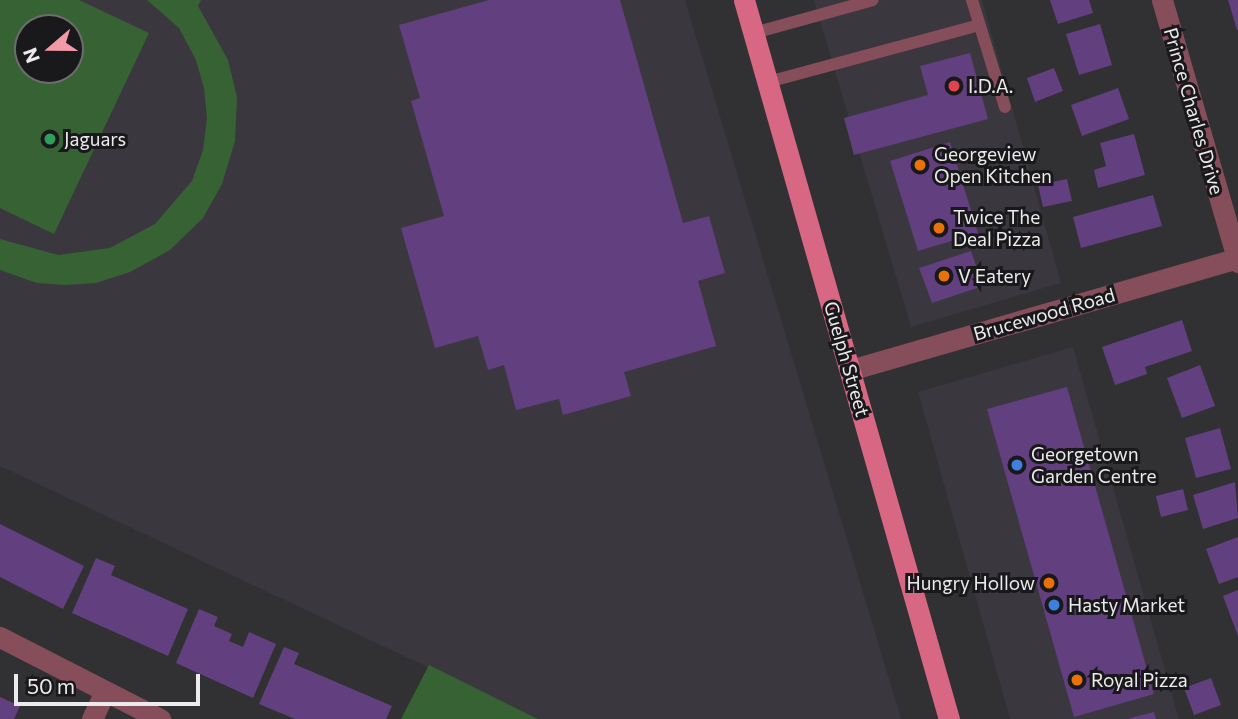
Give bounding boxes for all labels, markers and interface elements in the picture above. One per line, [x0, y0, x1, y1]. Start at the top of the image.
north arrow [14, 14, 84, 84]
street label: Prince Charles Drive [1159, 25, 1229, 197]
text: N [17, 45, 44, 66]
place label: I.D.A. [968, 75, 1013, 97]
marker: I.D.A. [946, 78, 962, 94]
place label: Jaguars [64, 128, 126, 150]
marker: Jaguars [42, 131, 58, 147]
place label: Georgeview Open Kitchen [934, 143, 1052, 187]
marker: Georgeview Open Kitchen [912, 157, 928, 173]
place label: Twice The Deal Pizza [953, 206, 1041, 250]
marker: Twice The Deal Pizza [931, 220, 947, 236]
place label: V Eatery [958, 265, 1031, 287]
marker: V Eatery [936, 268, 952, 284]
street label: Brucewood Road [971, 283, 1117, 345]
street label: Guelph Street [820, 299, 874, 419]
place label: Georgetown Garden Centre [1031, 443, 1157, 487]
marker: Georgetown Garden Centre [1009, 457, 1025, 473]
place label: Hungry Hollow [906, 572, 1035, 594]
marker: Hungry Hollow [1041, 575, 1057, 591]
place label: Hasty Market [1068, 594, 1185, 616]
marker: Hasty Market [1046, 597, 1062, 613]
scale bar [18, 660, 203, 704]
place label: Royal Pizza [1091, 669, 1188, 691]
marker: Royal Pizza [1069, 672, 1085, 688]
text: 50 m [27, 673, 75, 698]

